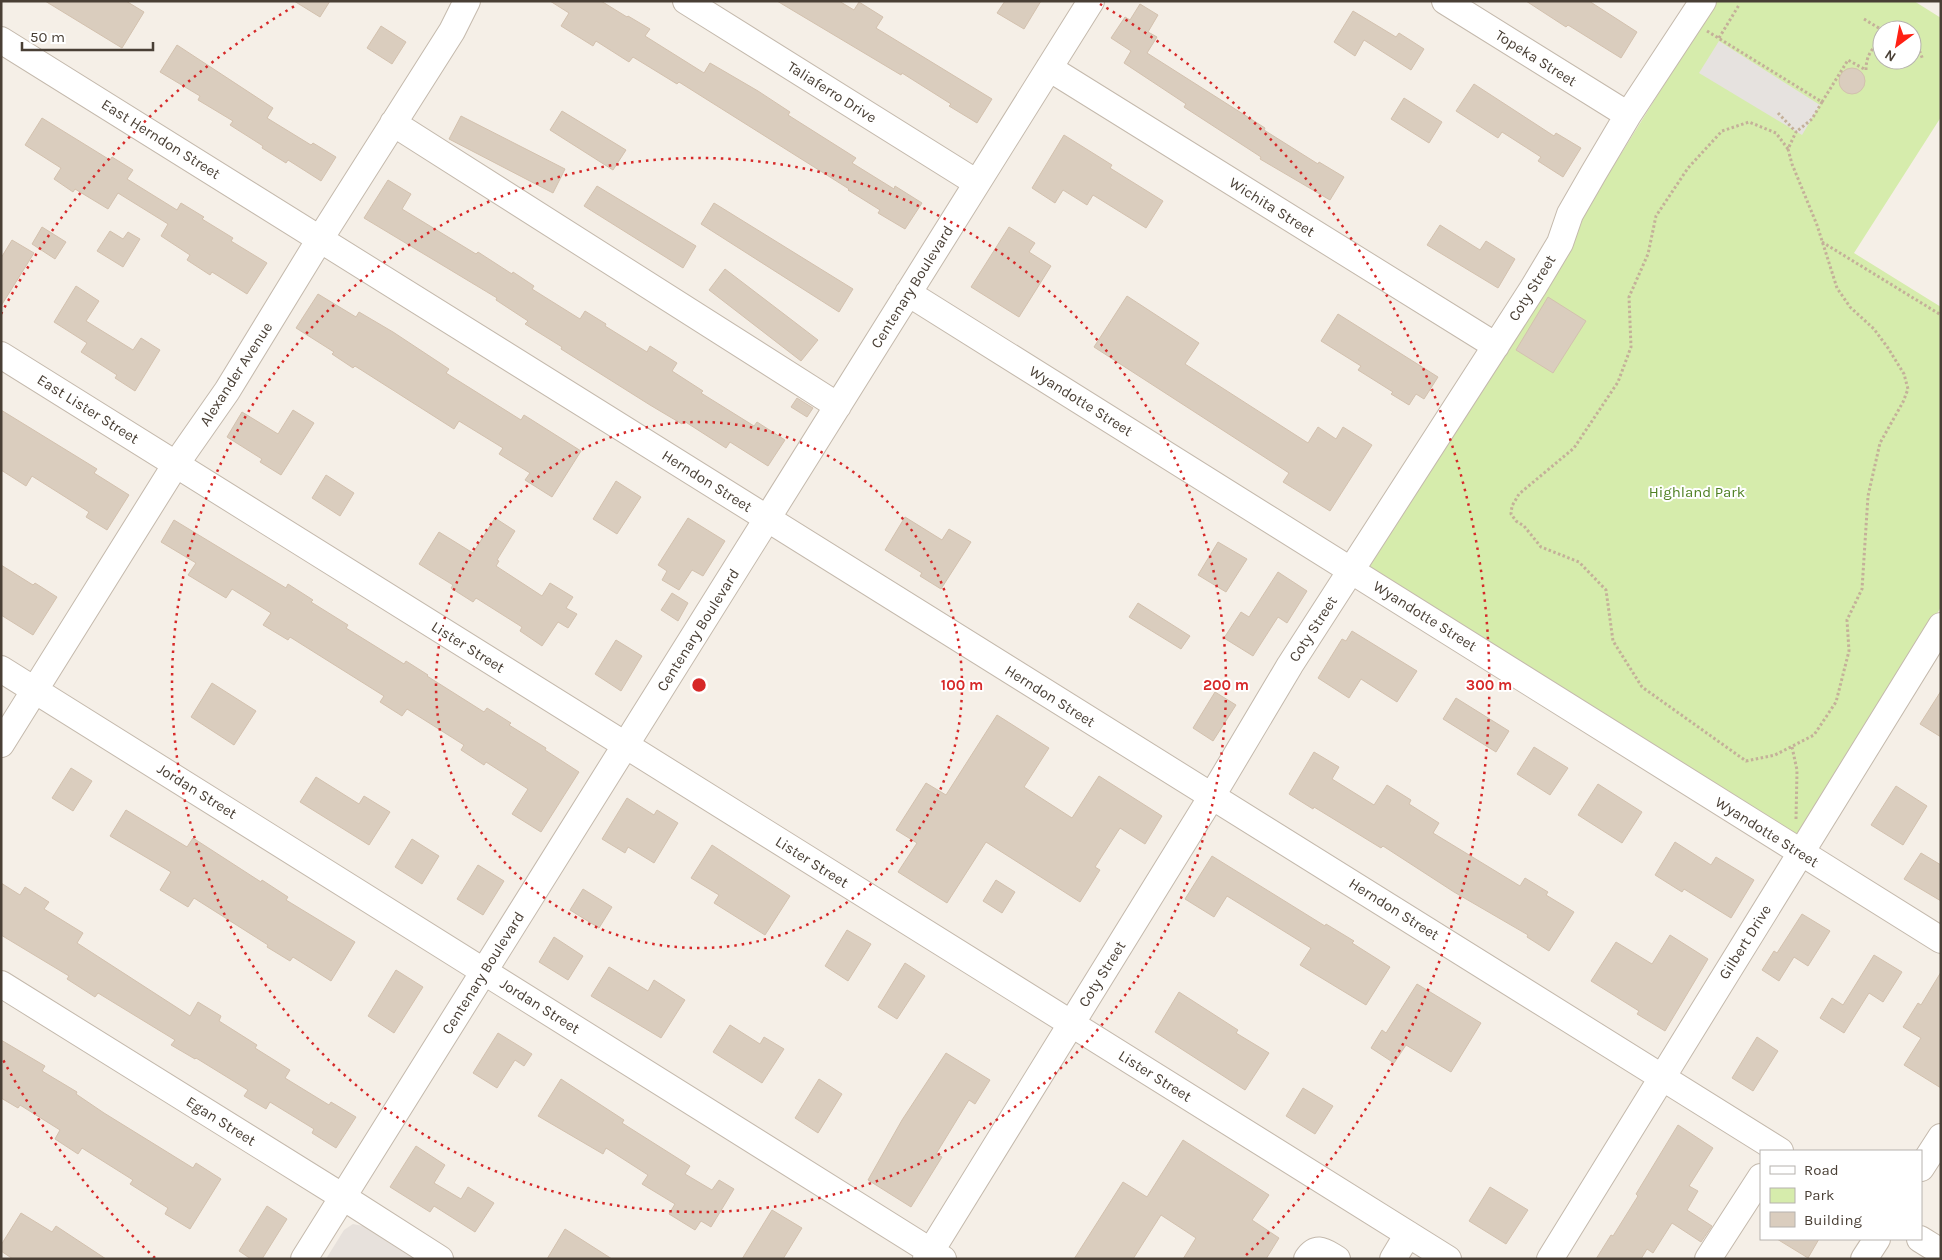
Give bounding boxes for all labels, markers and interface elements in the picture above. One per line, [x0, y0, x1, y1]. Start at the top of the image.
scale bar [22, 20, 154, 52]
north arrow [1872, 20, 1922, 70]
street label: Topeka Street [1492, 26, 1580, 90]
text: 50 m [30, 28, 65, 46]
text: N [1882, 46, 1899, 65]
street label: Taliaferro Drive [784, 57, 880, 127]
street label: East Herndon Street [98, 95, 224, 183]
street label: Wichita Street [1226, 173, 1319, 241]
street label: Centenary Boulevard [867, 222, 957, 352]
street label: Coty Street [1505, 251, 1560, 324]
street label: Alexander Avenue [196, 319, 276, 429]
street label: Wyandotte Street [1026, 362, 1136, 440]
street label: East Lister Street [34, 370, 143, 448]
street label: Herndon Street [659, 446, 756, 516]
park label: Highland Park [1649, 483, 1745, 501]
street label: Centenary Boulevard [653, 565, 743, 695]
street label: Wyandotte Street [1370, 577, 1480, 655]
street label: Coty Street [1285, 592, 1341, 665]
street label: Lister Street [428, 617, 508, 677]
street label: Herndon Street [1002, 661, 1099, 731]
centre of rings [690, 676, 708, 694]
text: 100 m [941, 676, 983, 694]
text: 200 m [1203, 676, 1249, 694]
text: 300 m [1466, 676, 1512, 694]
street label: Jordan Street [154, 759, 240, 823]
street label: Wyandotte Street [1712, 793, 1822, 871]
street label: Lister Street [772, 832, 852, 892]
street label: Herndon Street [1346, 874, 1443, 944]
street label: Gilbert Drive [1715, 901, 1775, 983]
street label: Centenary Boulevard [438, 908, 528, 1038]
street label: Coty Street [1075, 937, 1130, 1010]
street label: Jordan Street [497, 974, 583, 1038]
street label: Lister Street [1115, 1046, 1195, 1106]
street label: Egan Street [183, 1092, 260, 1150]
legend [1760, 1150, 1922, 1240]
text: Road [1804, 1161, 1839, 1179]
text: Park [1804, 1186, 1834, 1204]
text: Building [1804, 1211, 1862, 1229]

